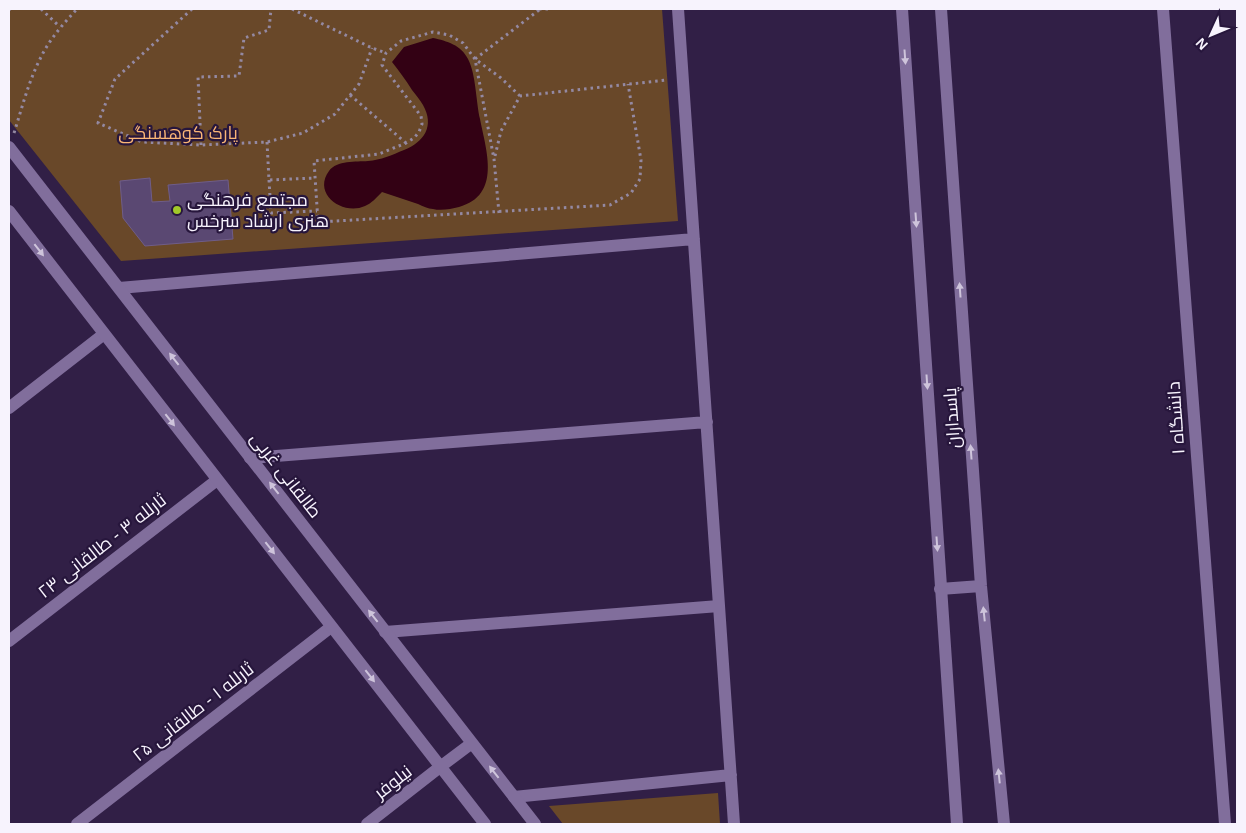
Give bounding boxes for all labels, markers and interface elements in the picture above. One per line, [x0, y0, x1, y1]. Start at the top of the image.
north arrow [1186, 10, 1236, 60]
text: N [1192, 35, 1211, 53]
one-way arrow [901, 50, 909, 66]
park label: پارک کوهسنگی [118, 123, 238, 145]
place label: مجتمع فرهنگی هنری ارشاد سرخس [187, 190, 329, 232]
marker: مجتمع فرهنگی هنری ارشاد سرخس [171, 204, 183, 216]
one-way arrow [912, 212, 920, 228]
one-way arrow [33, 243, 44, 256]
one-way arrow [956, 282, 964, 298]
one-way arrow [169, 352, 179, 366]
one-way arrow [923, 374, 931, 390]
street label: دانشگاه ۱ [1163, 381, 1189, 455]
street label: پاسداران [940, 387, 966, 449]
one-way arrow [165, 413, 176, 426]
street label: طالقانی غربی [246, 428, 326, 522]
one-way arrow [967, 444, 975, 460]
one-way arrow [268, 481, 279, 494]
street label: ثارلله ۳ - طالقانی ۲۳ [34, 490, 171, 603]
one-way arrow [934, 536, 942, 552]
one-way arrow [265, 541, 275, 555]
one-way arrow [979, 606, 987, 622]
one-way arrow [368, 610, 379, 623]
street label: ثارلله ۱ - طالقانی ۲۵ [129, 659, 258, 766]
one-way arrow [364, 669, 375, 682]
street label: نیلوفر [369, 761, 416, 804]
one-way arrow [489, 766, 500, 779]
one-way arrow [995, 767, 1003, 783]

